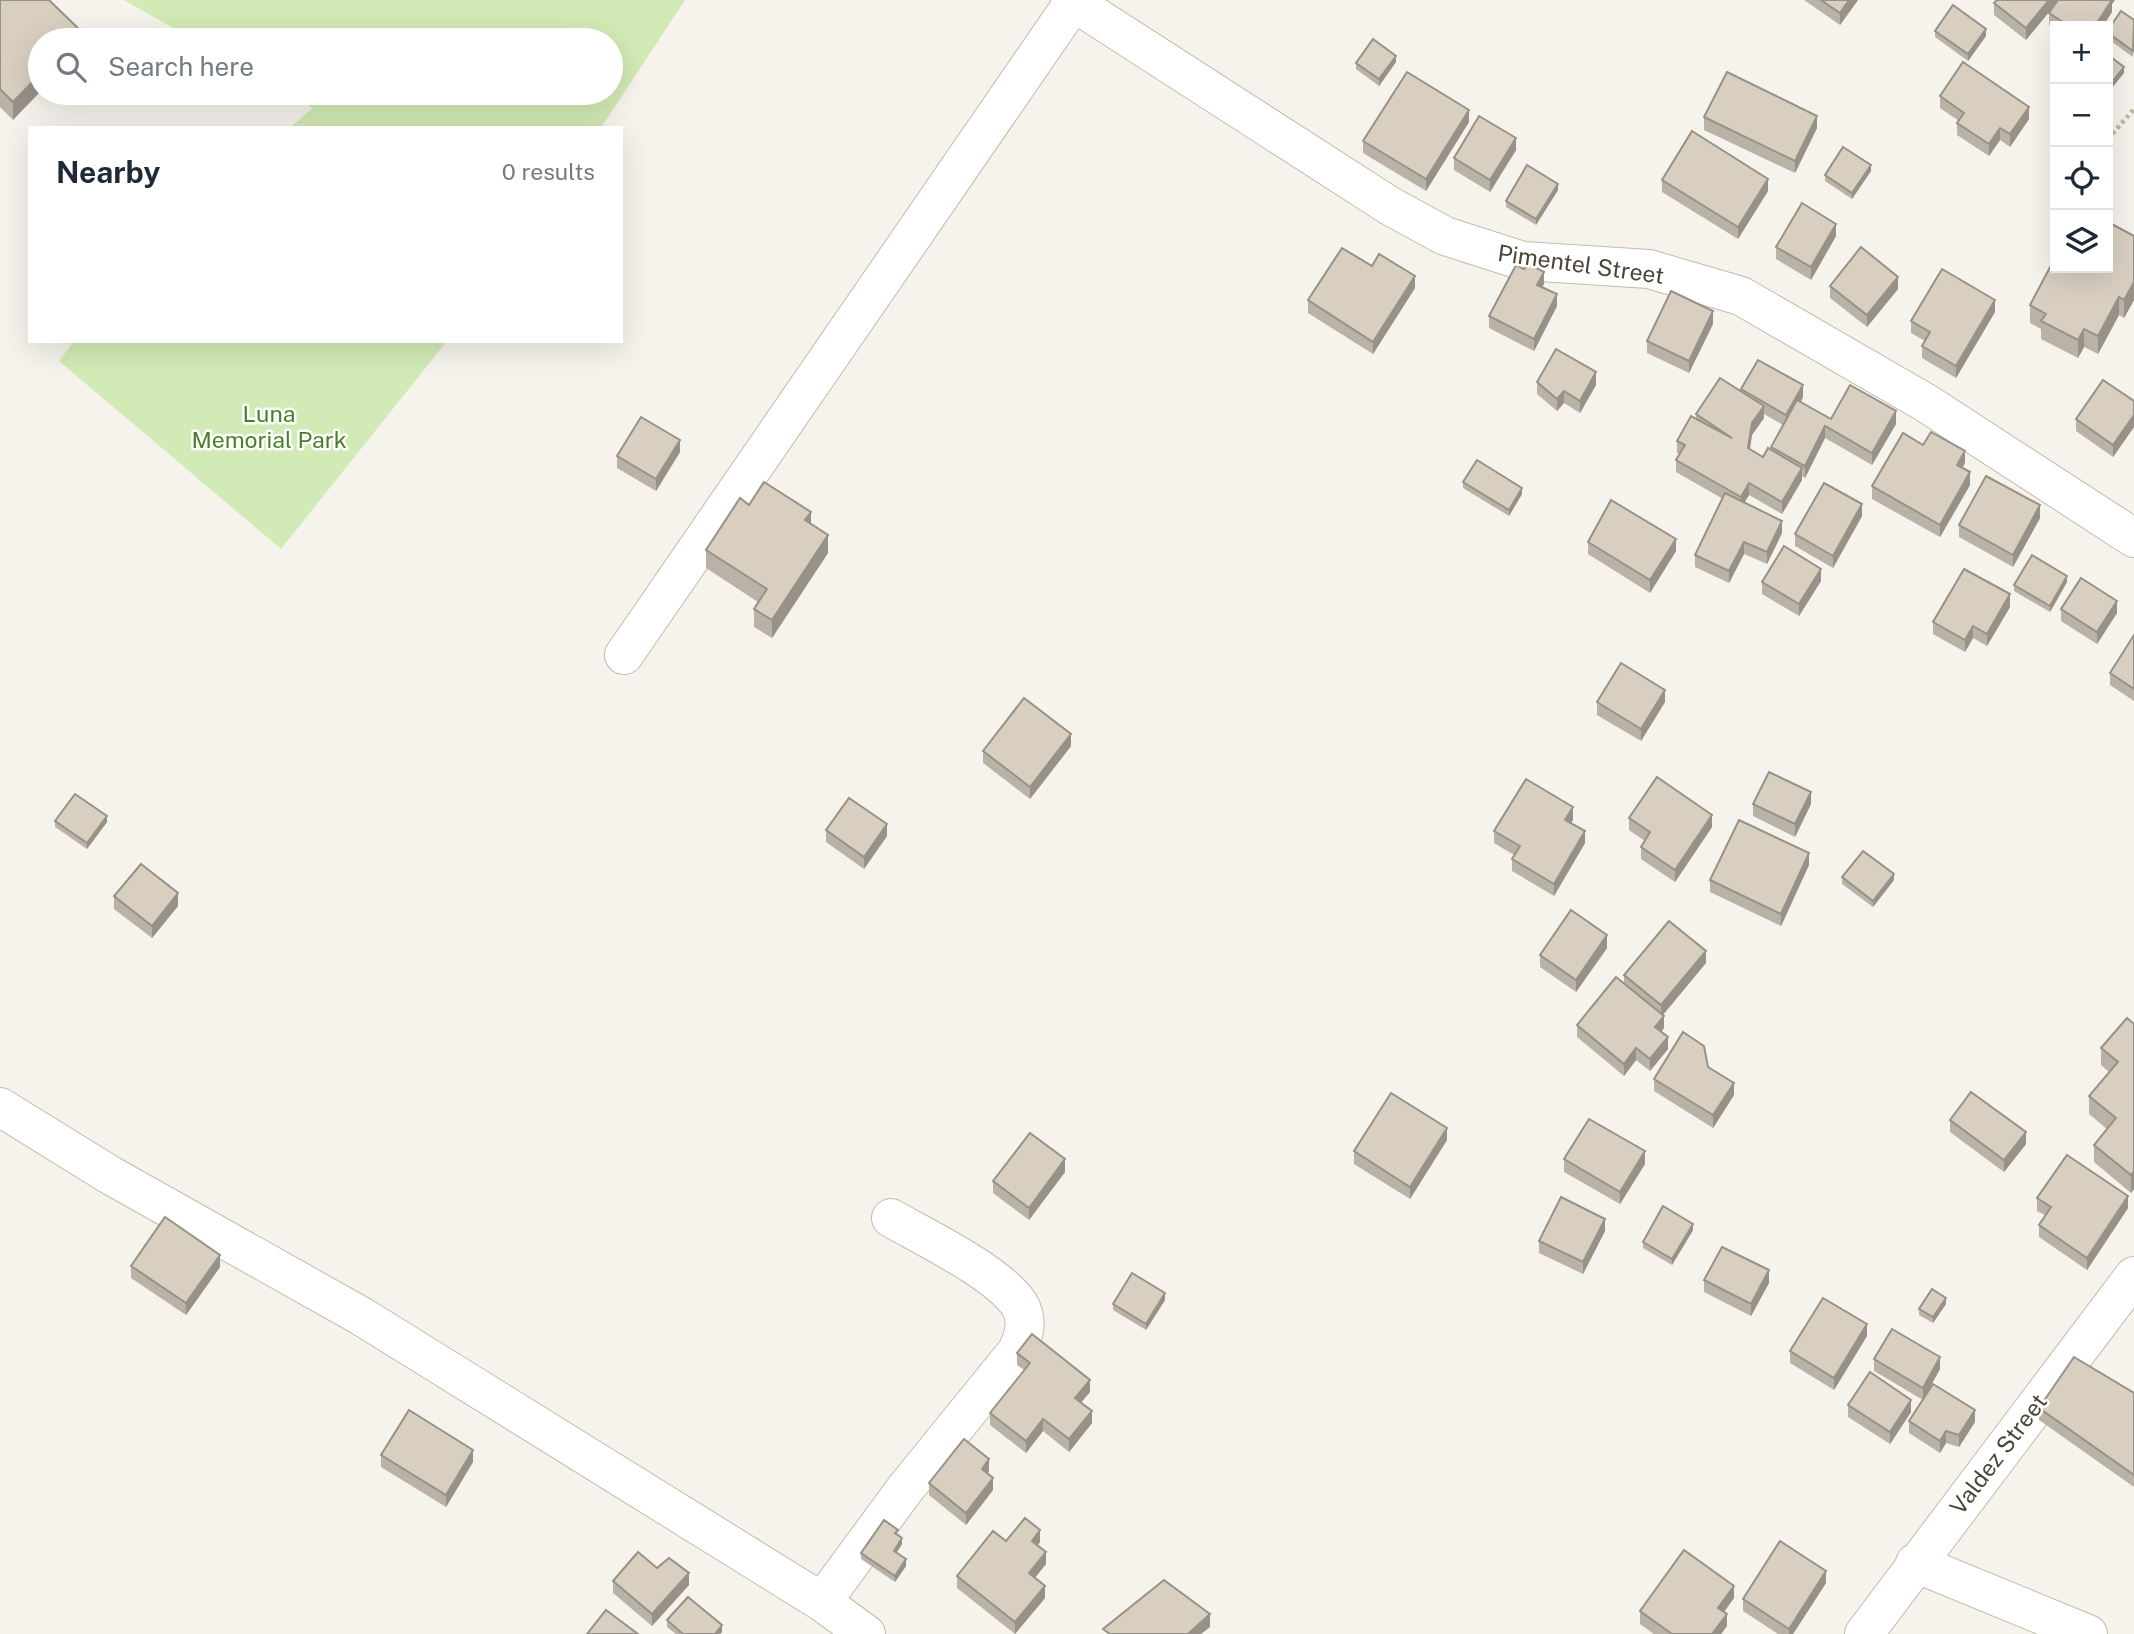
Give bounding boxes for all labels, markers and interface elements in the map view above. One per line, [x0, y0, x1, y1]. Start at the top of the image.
map controls [2050, 21, 2113, 273]
button: + [2050, 21, 2113, 84]
search box [28, 28, 623, 105]
icon: search [52, 48, 90, 86]
text: Search here [108, 51, 254, 82]
button: − [2050, 84, 2113, 147]
button: locate [2050, 147, 2113, 210]
text: Nearby [56, 154, 160, 190]
text: 0 results [502, 158, 595, 185]
button: layers [2050, 210, 2113, 273]
street label: Pimentel Street [1496, 239, 1666, 289]
park label: Luna Memorial Park [191, 400, 347, 453]
street label: Valdez Street [1944, 1388, 2052, 1520]

